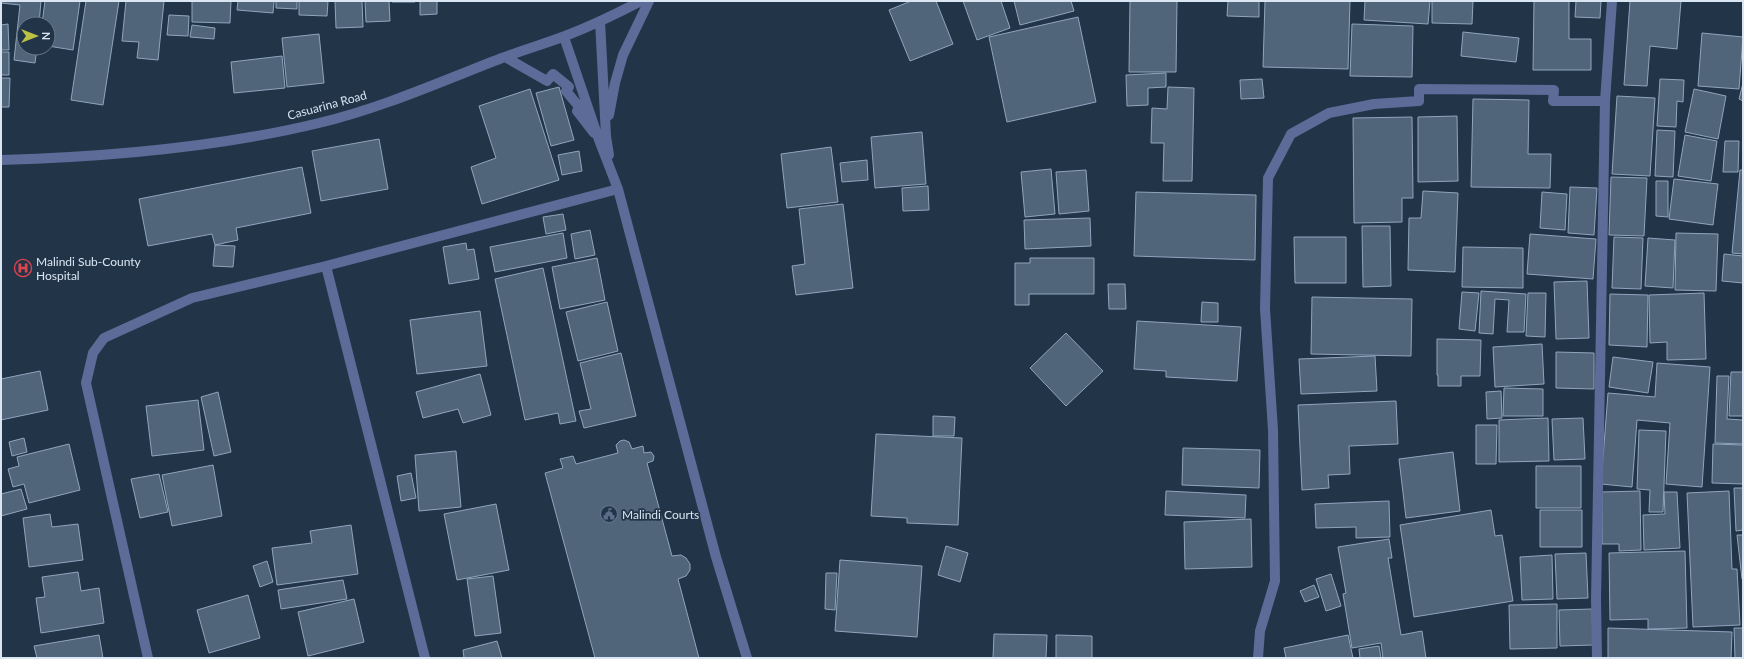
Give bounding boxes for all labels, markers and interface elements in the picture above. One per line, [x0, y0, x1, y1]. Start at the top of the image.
north arrow [16, 16, 56, 56]
text: N [40, 32, 53, 40]
street label: Casuarina Road [286, 87, 368, 123]
place label: Malindi Sub-County Hospital [36, 254, 142, 283]
hospital icon: Malindi Sub-County Hospital [13, 258, 33, 278]
public building icon: Malindi Courts [599, 504, 619, 524]
place label: Malindi Courts [622, 507, 699, 522]

